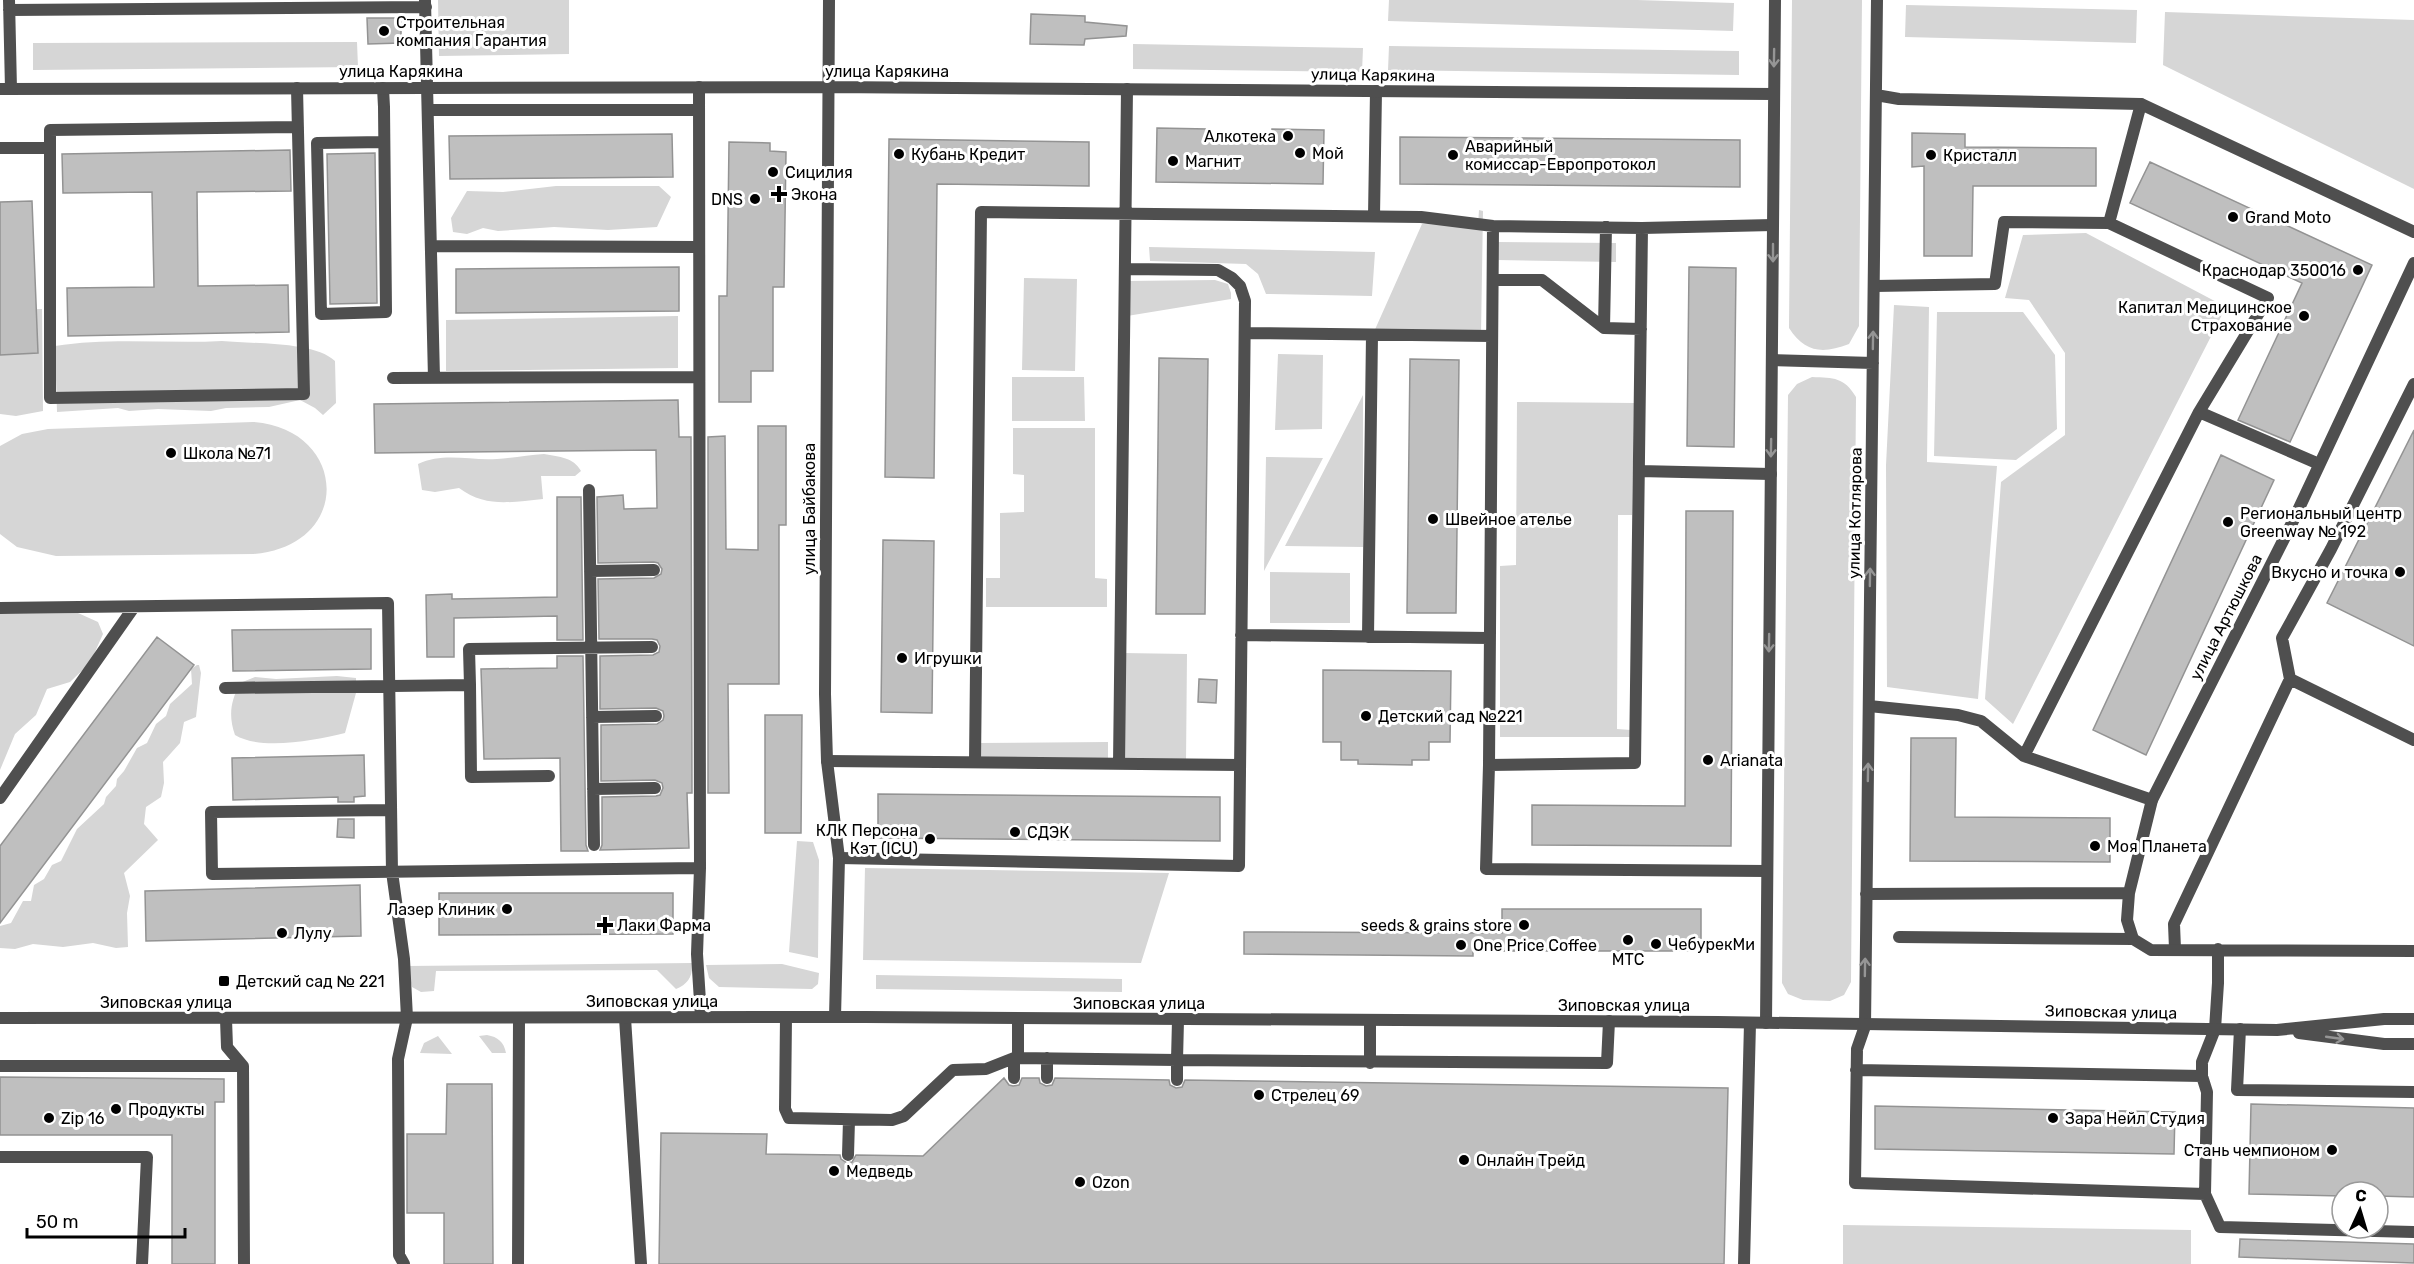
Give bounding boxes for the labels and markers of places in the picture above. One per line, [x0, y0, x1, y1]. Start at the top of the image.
place label: Строительная компания Гарантия [396, 13, 547, 50]
marker: Строительная компания Гарантия [377, 24, 391, 38]
place label: Алкотека [1204, 127, 1276, 146]
marker: Алкотека [1281, 129, 1295, 143]
place label: Аварийный комиссар-Европротокол [1465, 137, 1656, 174]
place label: Мой [1312, 144, 1344, 163]
place label: Кубань Кредит [911, 145, 1025, 164]
marker: Мой [1293, 146, 1307, 160]
place label: Кристалл [1943, 146, 2017, 165]
marker: Кубань Кредит [892, 147, 906, 161]
marker: Аварийный комиссар-Европротокол [1446, 148, 1460, 162]
marker: Кристалл [1924, 148, 1938, 162]
place label: Магнит [1185, 152, 1241, 171]
marker: Магнит [1166, 154, 1180, 168]
place label: Сицилия [785, 163, 853, 182]
marker: Сицилия [766, 165, 780, 179]
place label: Экона [791, 185, 837, 204]
marker: Экона [772, 187, 786, 201]
place label: DNS [711, 190, 743, 209]
marker: DNS [748, 192, 762, 206]
place label: Grand Moto [2245, 208, 2331, 227]
marker: Grand Moto [2226, 210, 2240, 224]
place label: Краснодар 350016 [2202, 261, 2346, 280]
marker: Краснодар 350016 [2351, 263, 2365, 277]
place label: Капитал Медицинское Страхование [2118, 298, 2292, 335]
marker: Капитал Медицинское Страхование [2297, 309, 2311, 323]
place label: Школа №71 [183, 444, 271, 463]
marker: Школа №71 [164, 446, 178, 460]
place label: Региональный центр Greenway № 192 [2240, 504, 2402, 541]
place label: Швейное ателье [1445, 510, 1572, 529]
marker: Швейное ателье [1426, 512, 1440, 526]
marker: Региональный центр Greenway № 192 [2221, 515, 2235, 529]
place label: Вкусно и точка [2271, 563, 2388, 582]
marker: Вкусно и точка [2393, 565, 2407, 579]
place label: Игрушки [914, 649, 982, 668]
marker: Игрушки [895, 651, 909, 665]
place label: Детский сад №221 [1378, 707, 1523, 726]
marker: Детский сад №221 [1359, 709, 1373, 723]
place label: Arianata [1720, 751, 1783, 770]
marker: Arianata [1701, 753, 1715, 767]
place label: КЛК Персона Кэт (ICU) [816, 821, 918, 858]
place label: СДЭК [1027, 823, 1069, 842]
marker: СДЭК [1008, 825, 1022, 839]
marker: КЛК Персона Кэт (ICU) [923, 832, 937, 846]
place label: Моя Планета [2107, 837, 2207, 856]
marker: Моя Планета [2088, 839, 2102, 853]
place label: Лазер Клиник [387, 900, 495, 919]
marker: Лазер Клиник [500, 902, 514, 916]
place label: Лаки Фарма [617, 916, 711, 935]
place label: seeds & grains store [1361, 916, 1512, 935]
marker: Лаки Фарма [598, 918, 612, 932]
marker: seeds & grains store [1517, 918, 1531, 932]
place label: Лулу [294, 924, 332, 943]
marker: Лулу [275, 926, 289, 940]
marker: МТС [1621, 933, 1635, 947]
place label: ЧебурекМи [1668, 935, 1755, 954]
place label: One Price Coffee [1473, 936, 1597, 955]
marker: ЧебурекМи [1649, 937, 1663, 951]
marker: One Price Coffee [1454, 938, 1468, 952]
place label: МТС [1612, 950, 1644, 969]
place label: Детский сад № 221 [236, 972, 385, 991]
marker: Детский сад № 221 [217, 974, 231, 988]
place label: Стрелец 69 [1271, 1086, 1359, 1105]
marker: Стрелец 69 [1252, 1088, 1266, 1102]
place label: Продукты [128, 1100, 205, 1119]
marker: Продукты [109, 1102, 123, 1116]
place label: Zip 16 [61, 1109, 105, 1128]
place label: Зара Нейл Студия [2065, 1109, 2205, 1128]
marker: Zip 16 [42, 1111, 56, 1125]
marker: Зара Нейл Студия [2046, 1111, 2060, 1125]
place label: Стань чемпионом [2184, 1141, 2320, 1160]
marker: Стань чемпионом [2325, 1143, 2339, 1157]
place label: Онлайн Трейд [1476, 1151, 1586, 1170]
marker: Онлайн Трейд [1457, 1153, 1471, 1167]
place label: Медведь [846, 1162, 913, 1181]
marker: Медведь [827, 1164, 841, 1178]
place label: Ozon [1092, 1173, 1130, 1192]
marker: Ozon [1073, 1175, 1087, 1189]

